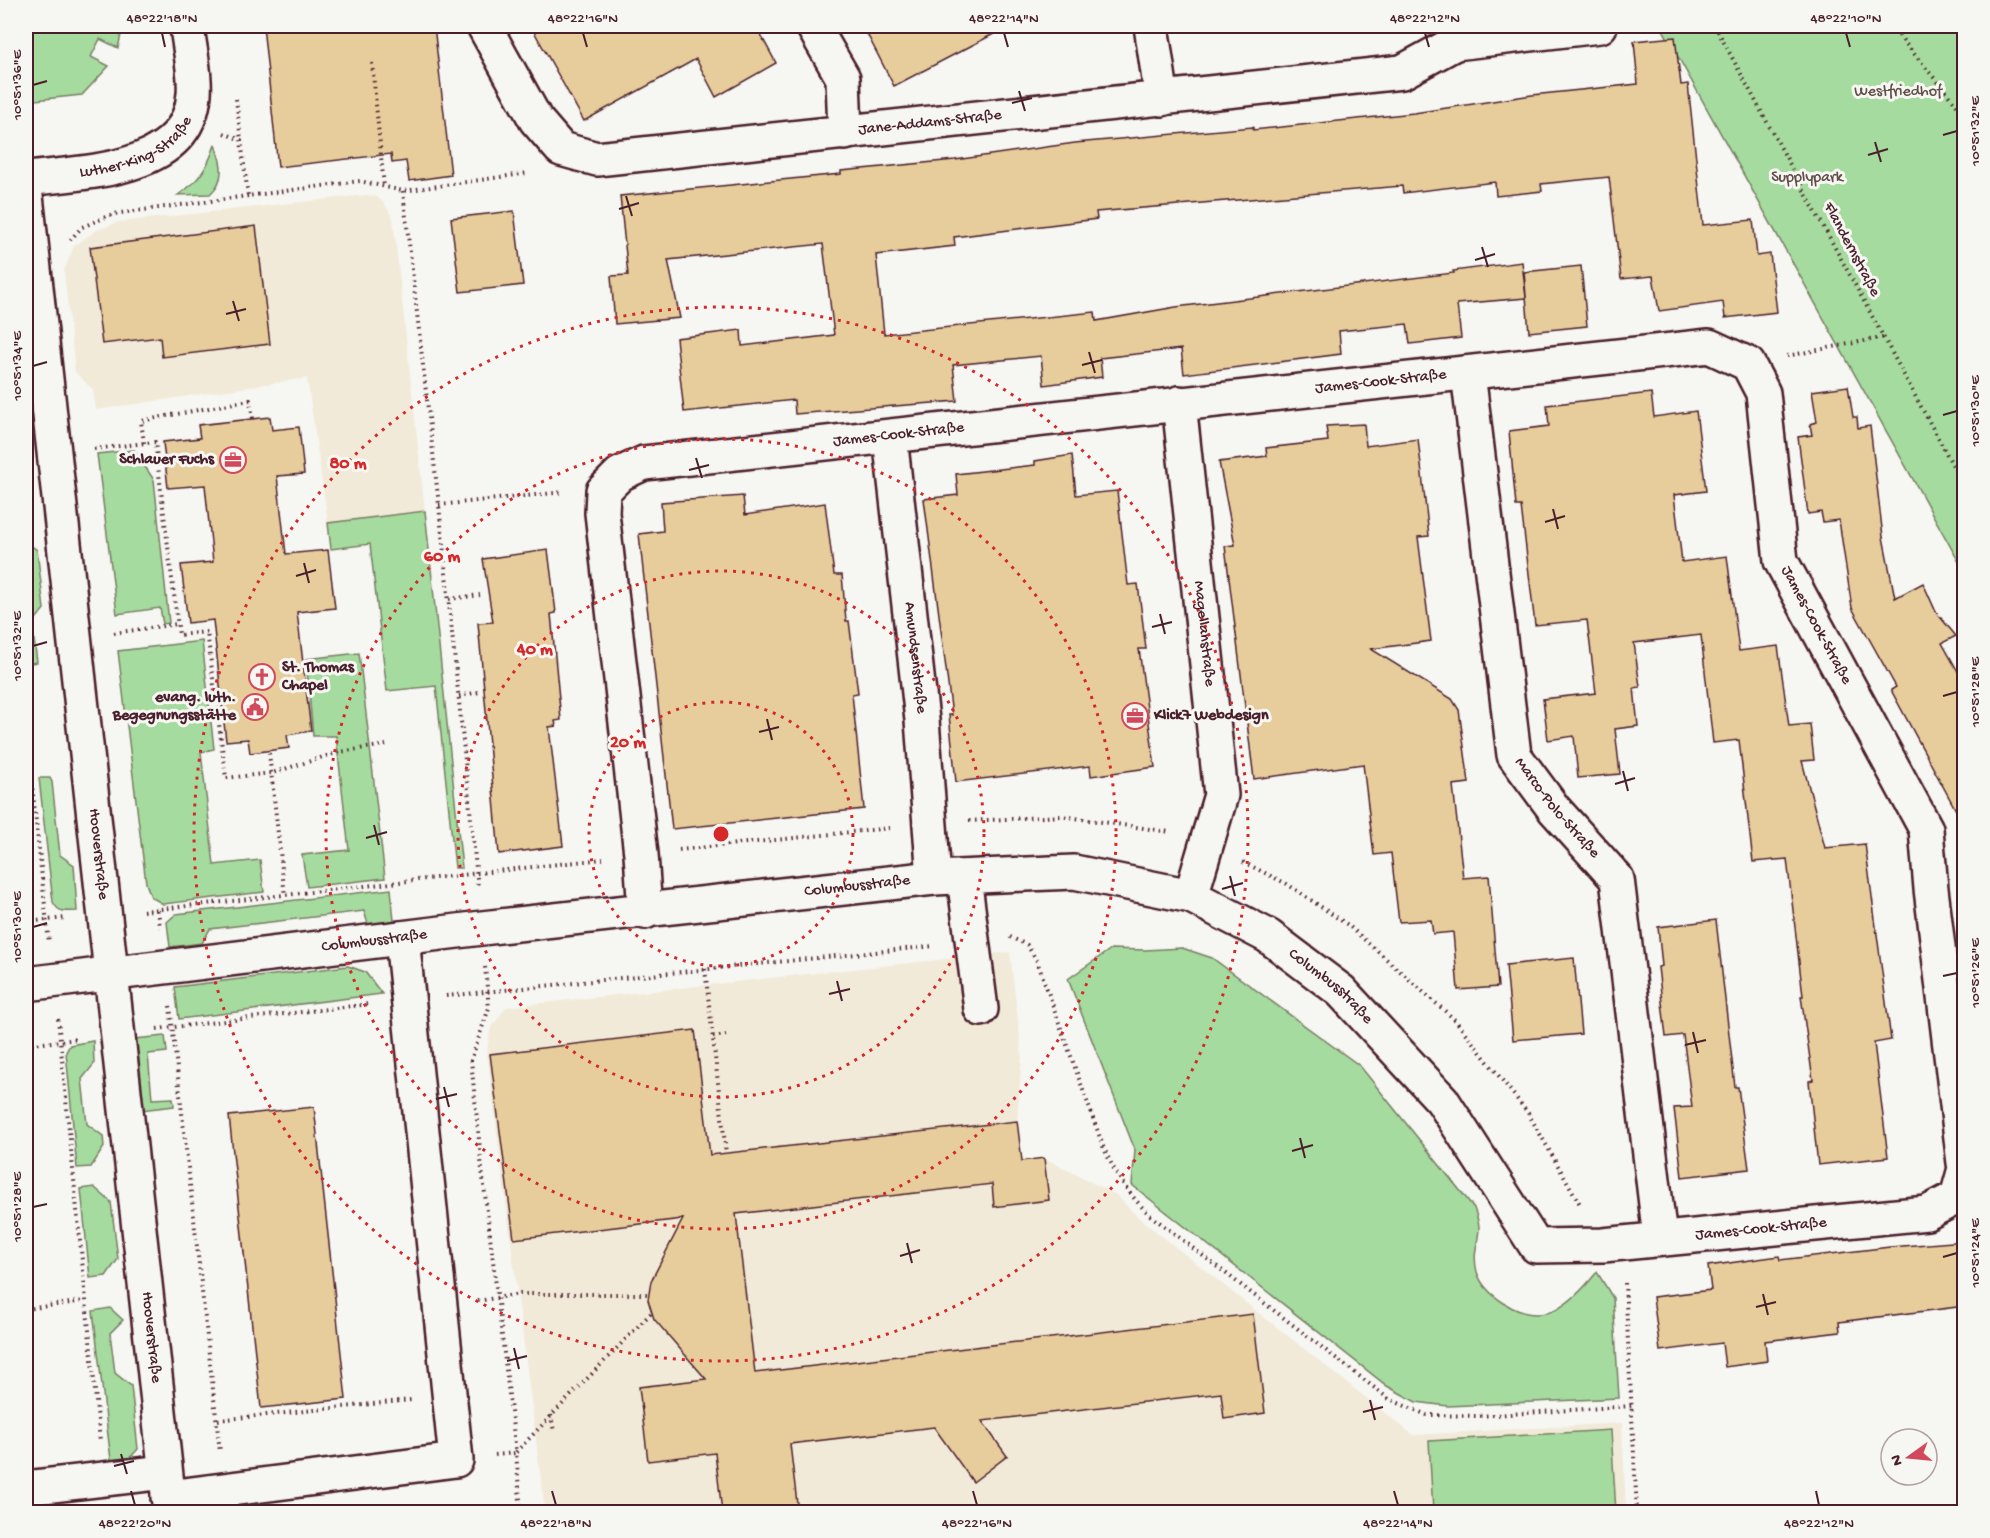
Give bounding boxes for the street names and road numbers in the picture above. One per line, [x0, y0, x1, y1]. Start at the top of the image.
street label: Jane-Addams-Straße [857, 106, 1003, 140]
street label: Luther-King-Straße [78, 113, 197, 183]
street label: Flandernstraße [1818, 199, 1884, 301]
street label: James-Cook-Straße [1314, 365, 1448, 399]
street label: James-Cook-Straße [832, 418, 966, 452]
street label: James-Cook-Straße [1776, 563, 1856, 689]
street label: Magellanstraße [1189, 580, 1219, 688]
street label: Amundsenstraße [899, 601, 931, 715]
street label: Marco-Polo-Straße [1510, 754, 1604, 863]
street label: Hooverstraße [84, 807, 113, 901]
street label: Columbusstraße [803, 871, 912, 902]
street label: Columbusstraße [321, 925, 429, 957]
street label: Columbusstraße [1284, 945, 1377, 1029]
street label: James-Cook-Straße [1694, 1213, 1828, 1245]
street label: Hooverstraße [136, 1291, 165, 1385]

